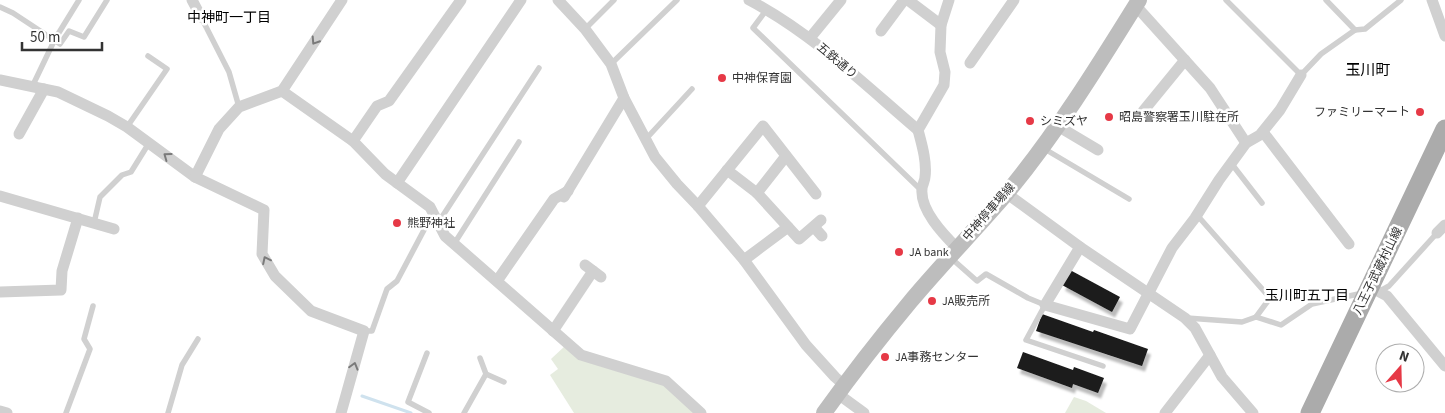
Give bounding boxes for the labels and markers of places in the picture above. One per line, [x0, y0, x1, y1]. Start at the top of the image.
place label: 中神保育園 [732, 70, 792, 87]
marker: 中神保育園 [716, 72, 728, 84]
place label: ファミリーマート [1314, 104, 1410, 121]
marker: ファミリーマート [1414, 106, 1426, 118]
place label: 昭島警察署玉川駐在所 [1119, 109, 1239, 126]
marker: 昭島警察署玉川駐在所 [1103, 111, 1115, 123]
place label: シミズヤ [1040, 113, 1088, 130]
marker: シミズヤ [1024, 115, 1036, 127]
place label: 熊野神社 [407, 215, 455, 232]
marker: 熊野神社 [391, 217, 403, 229]
place label: JA bank [909, 244, 949, 261]
marker: JA bank [893, 246, 905, 258]
place label: JA販売所 [942, 293, 990, 310]
marker: JA販売所 [926, 295, 938, 307]
place label: JA事務センター [895, 349, 979, 366]
marker: JA事務センター [879, 351, 891, 363]

